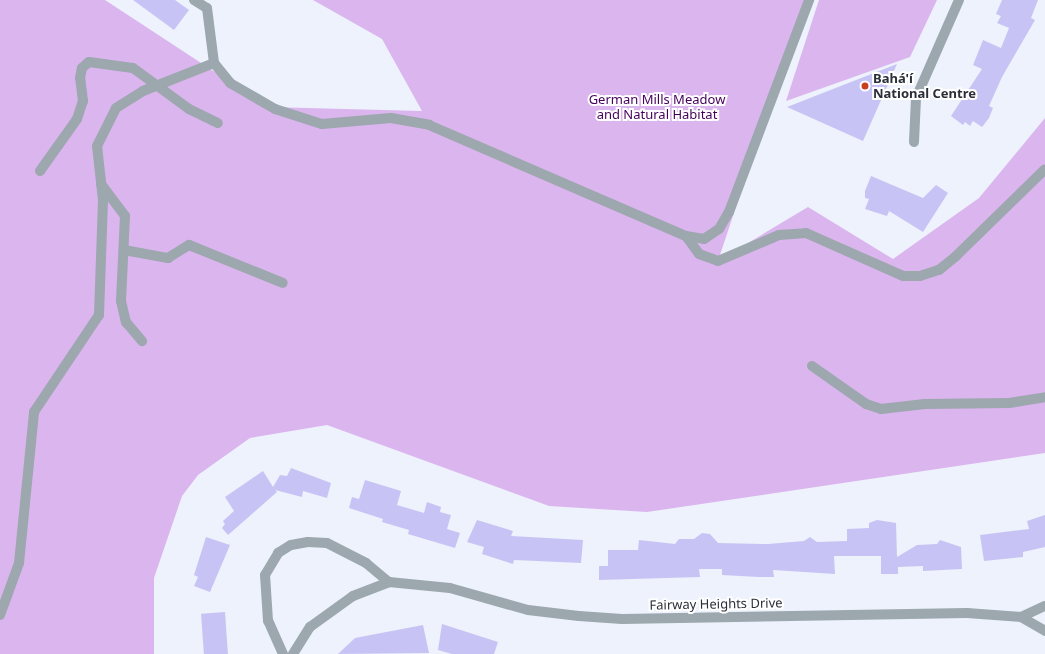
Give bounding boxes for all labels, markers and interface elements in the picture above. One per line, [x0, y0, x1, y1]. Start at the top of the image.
place label: Bahá'í National Centre [873, 71, 976, 102]
marker: Bahá'í National Centre [860, 81, 870, 91]
park label: German Mills Meadow and Natural Habitat [589, 92, 725, 123]
street label: Fairway Heights Drive [649, 595, 783, 613]

